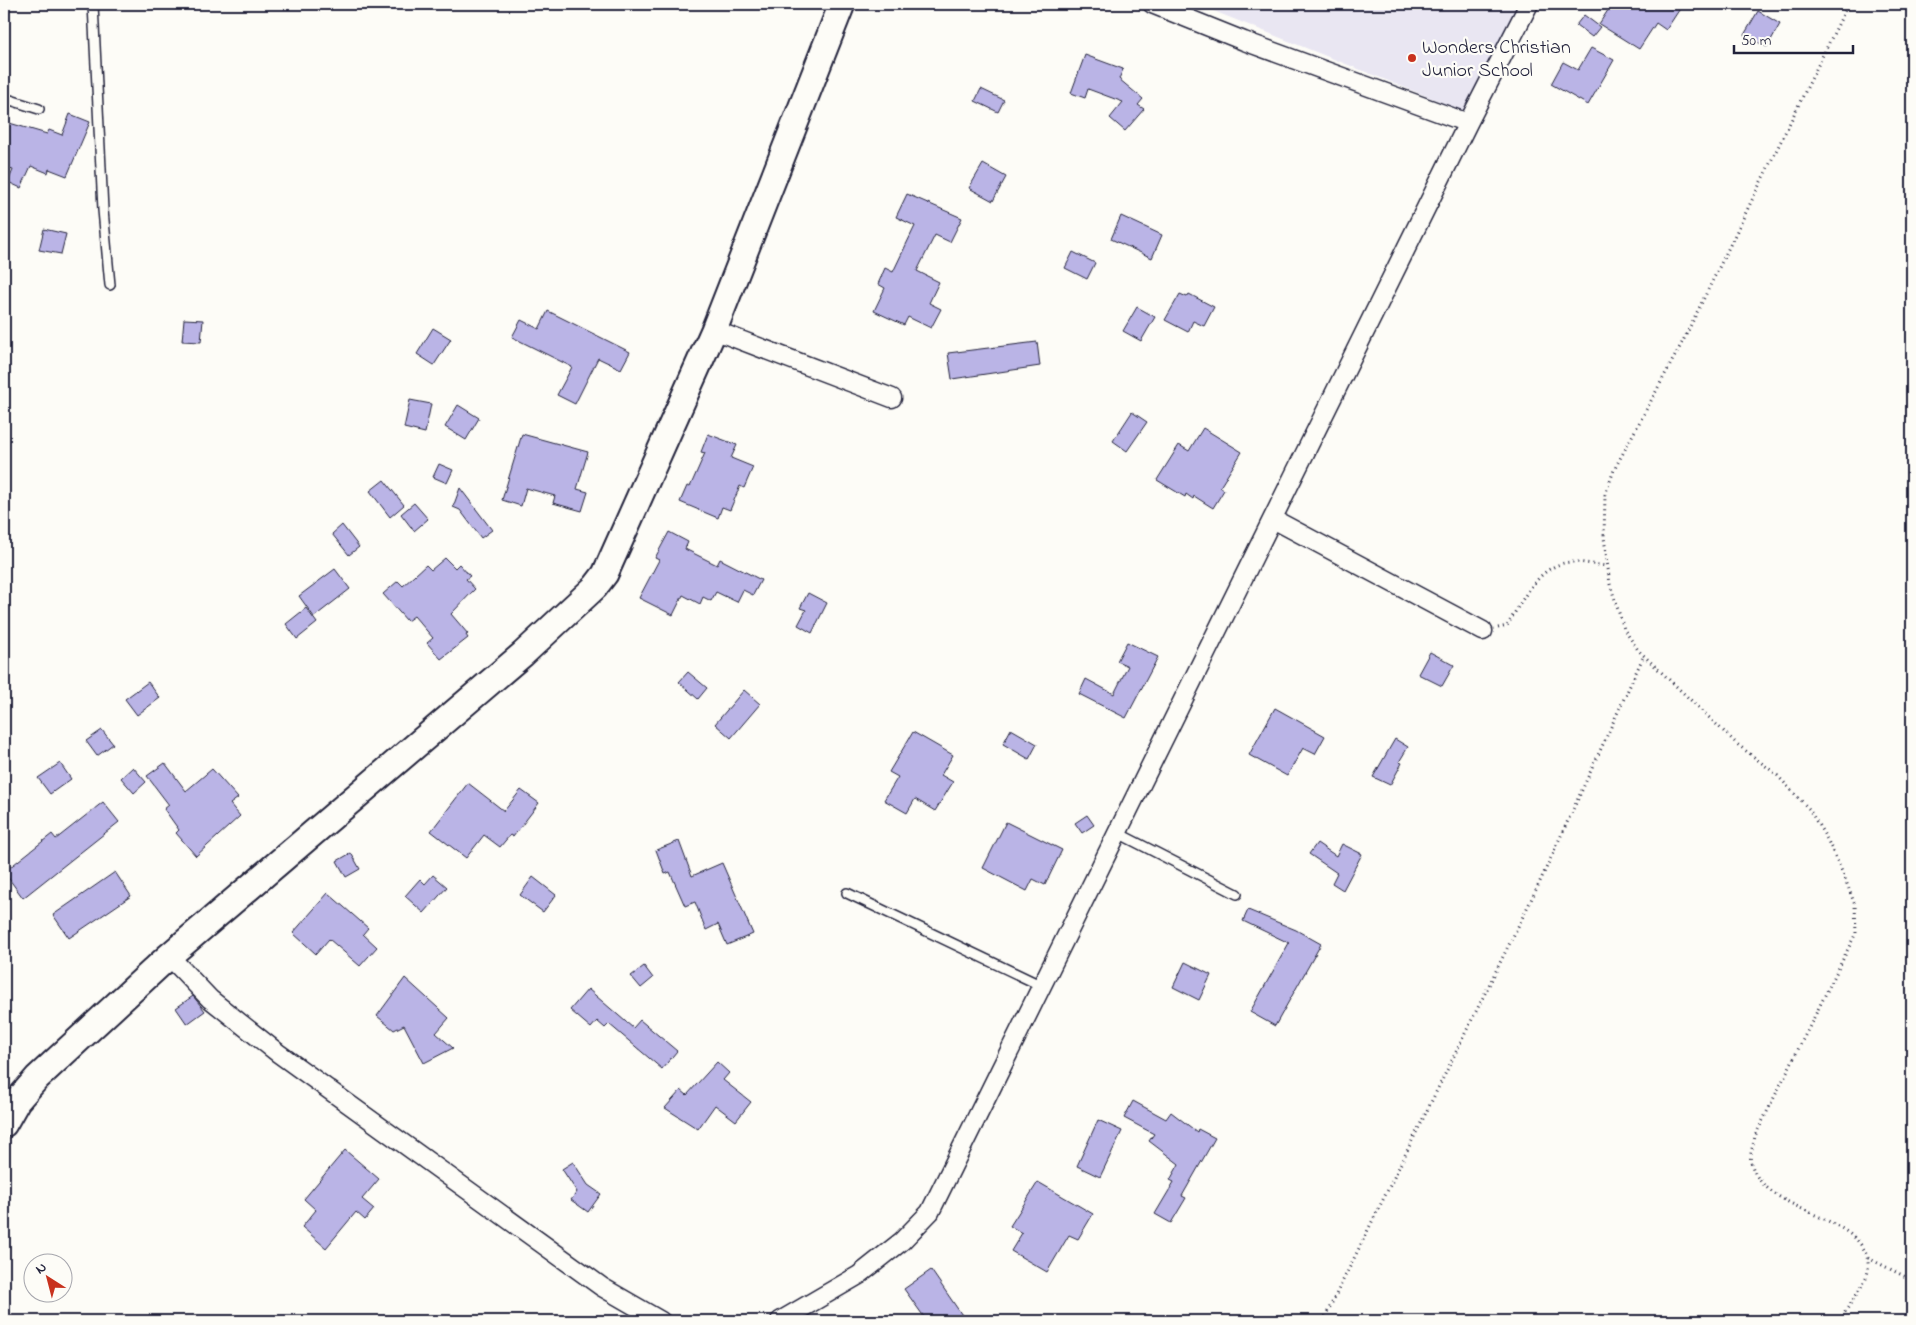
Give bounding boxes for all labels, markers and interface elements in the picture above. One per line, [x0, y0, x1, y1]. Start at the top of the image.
scale bar [1734, 22, 1852, 54]
text: 50 m [1741, 30, 1772, 52]
place label: Wonders Christian Junior School [1422, 34, 1571, 86]
marker: Wonders Christian Junior School [1406, 52, 1418, 64]
north arrow [22, 1252, 72, 1302]
text: N [31, 1257, 51, 1280]

